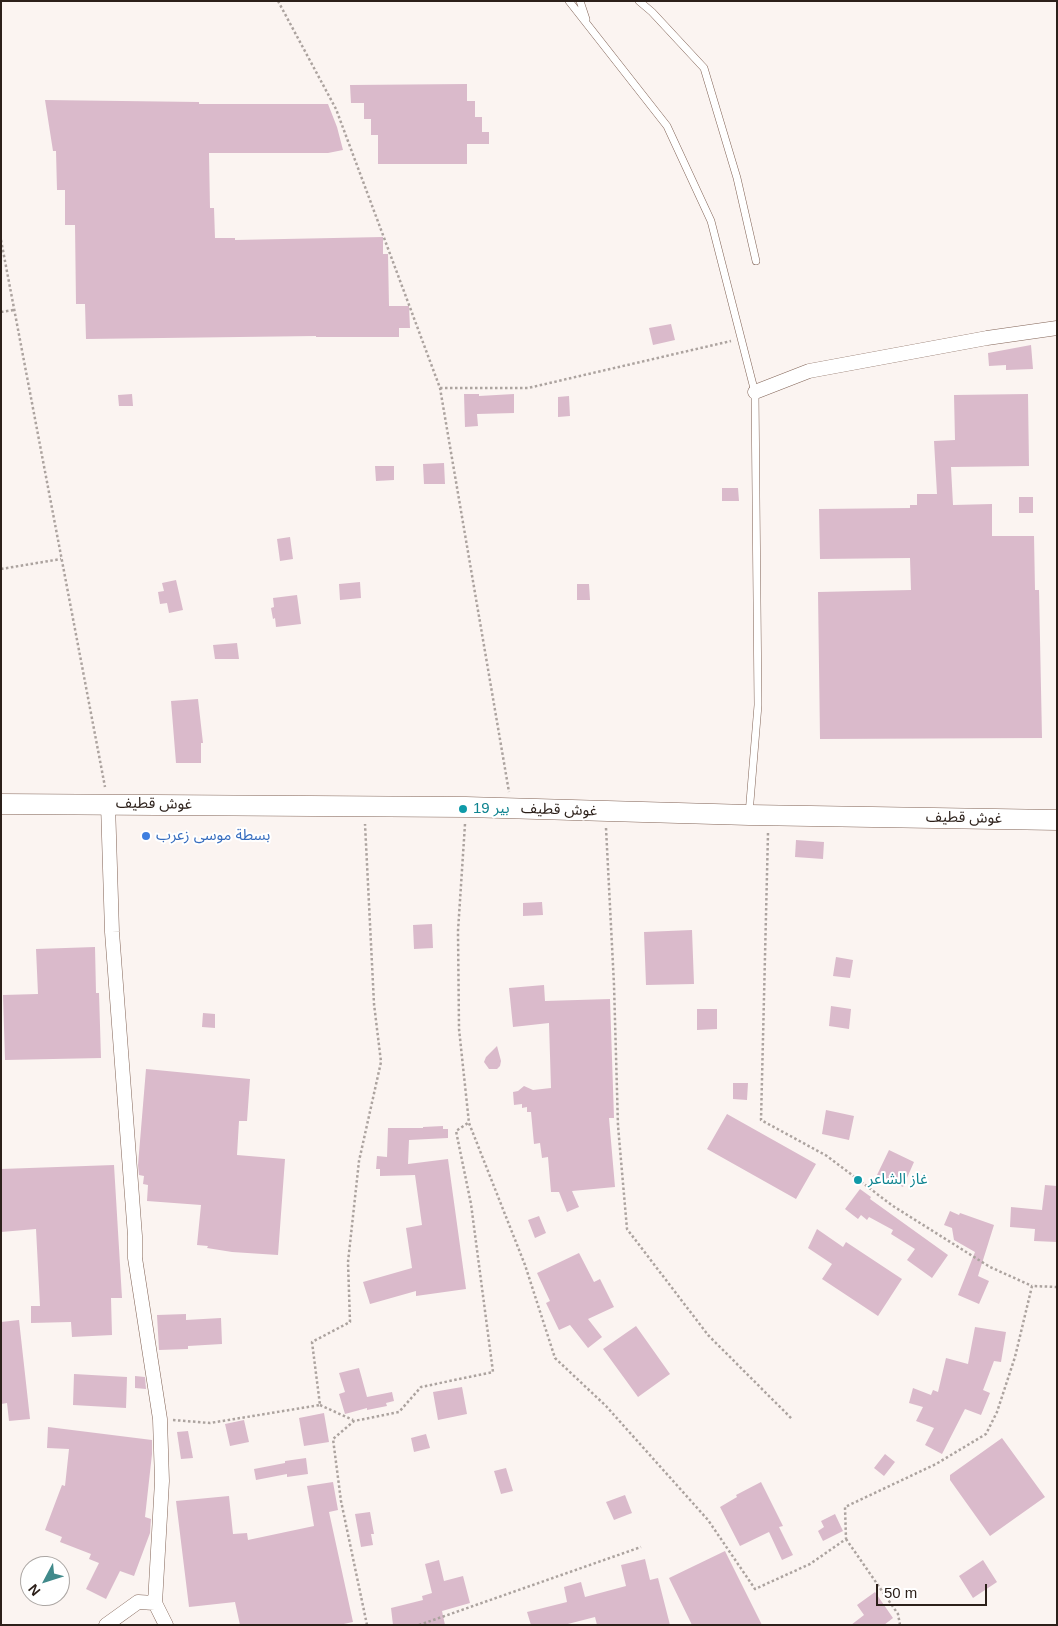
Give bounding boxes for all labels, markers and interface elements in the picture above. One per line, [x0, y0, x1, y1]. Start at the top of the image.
street label: غوش قطيف [116, 794, 192, 814]
place label: بير 19 [473, 800, 509, 818]
street label: غوش قطيف [521, 800, 597, 820]
marker: بير 19 [457, 803, 469, 815]
street label: غوش قطيف [926, 808, 1002, 828]
place label: بسطة موسى زعرب [156, 827, 270, 845]
marker: بسطة موسى زعرب [140, 830, 152, 842]
place label: غاز الشاعر [868, 1171, 928, 1189]
marker: غاز الشاعر [852, 1174, 864, 1186]
north arrow [20, 1556, 70, 1606]
scale bar [878, 1574, 989, 1606]
text: N [25, 1581, 44, 1599]
text: 50 m [884, 1584, 917, 1601]

